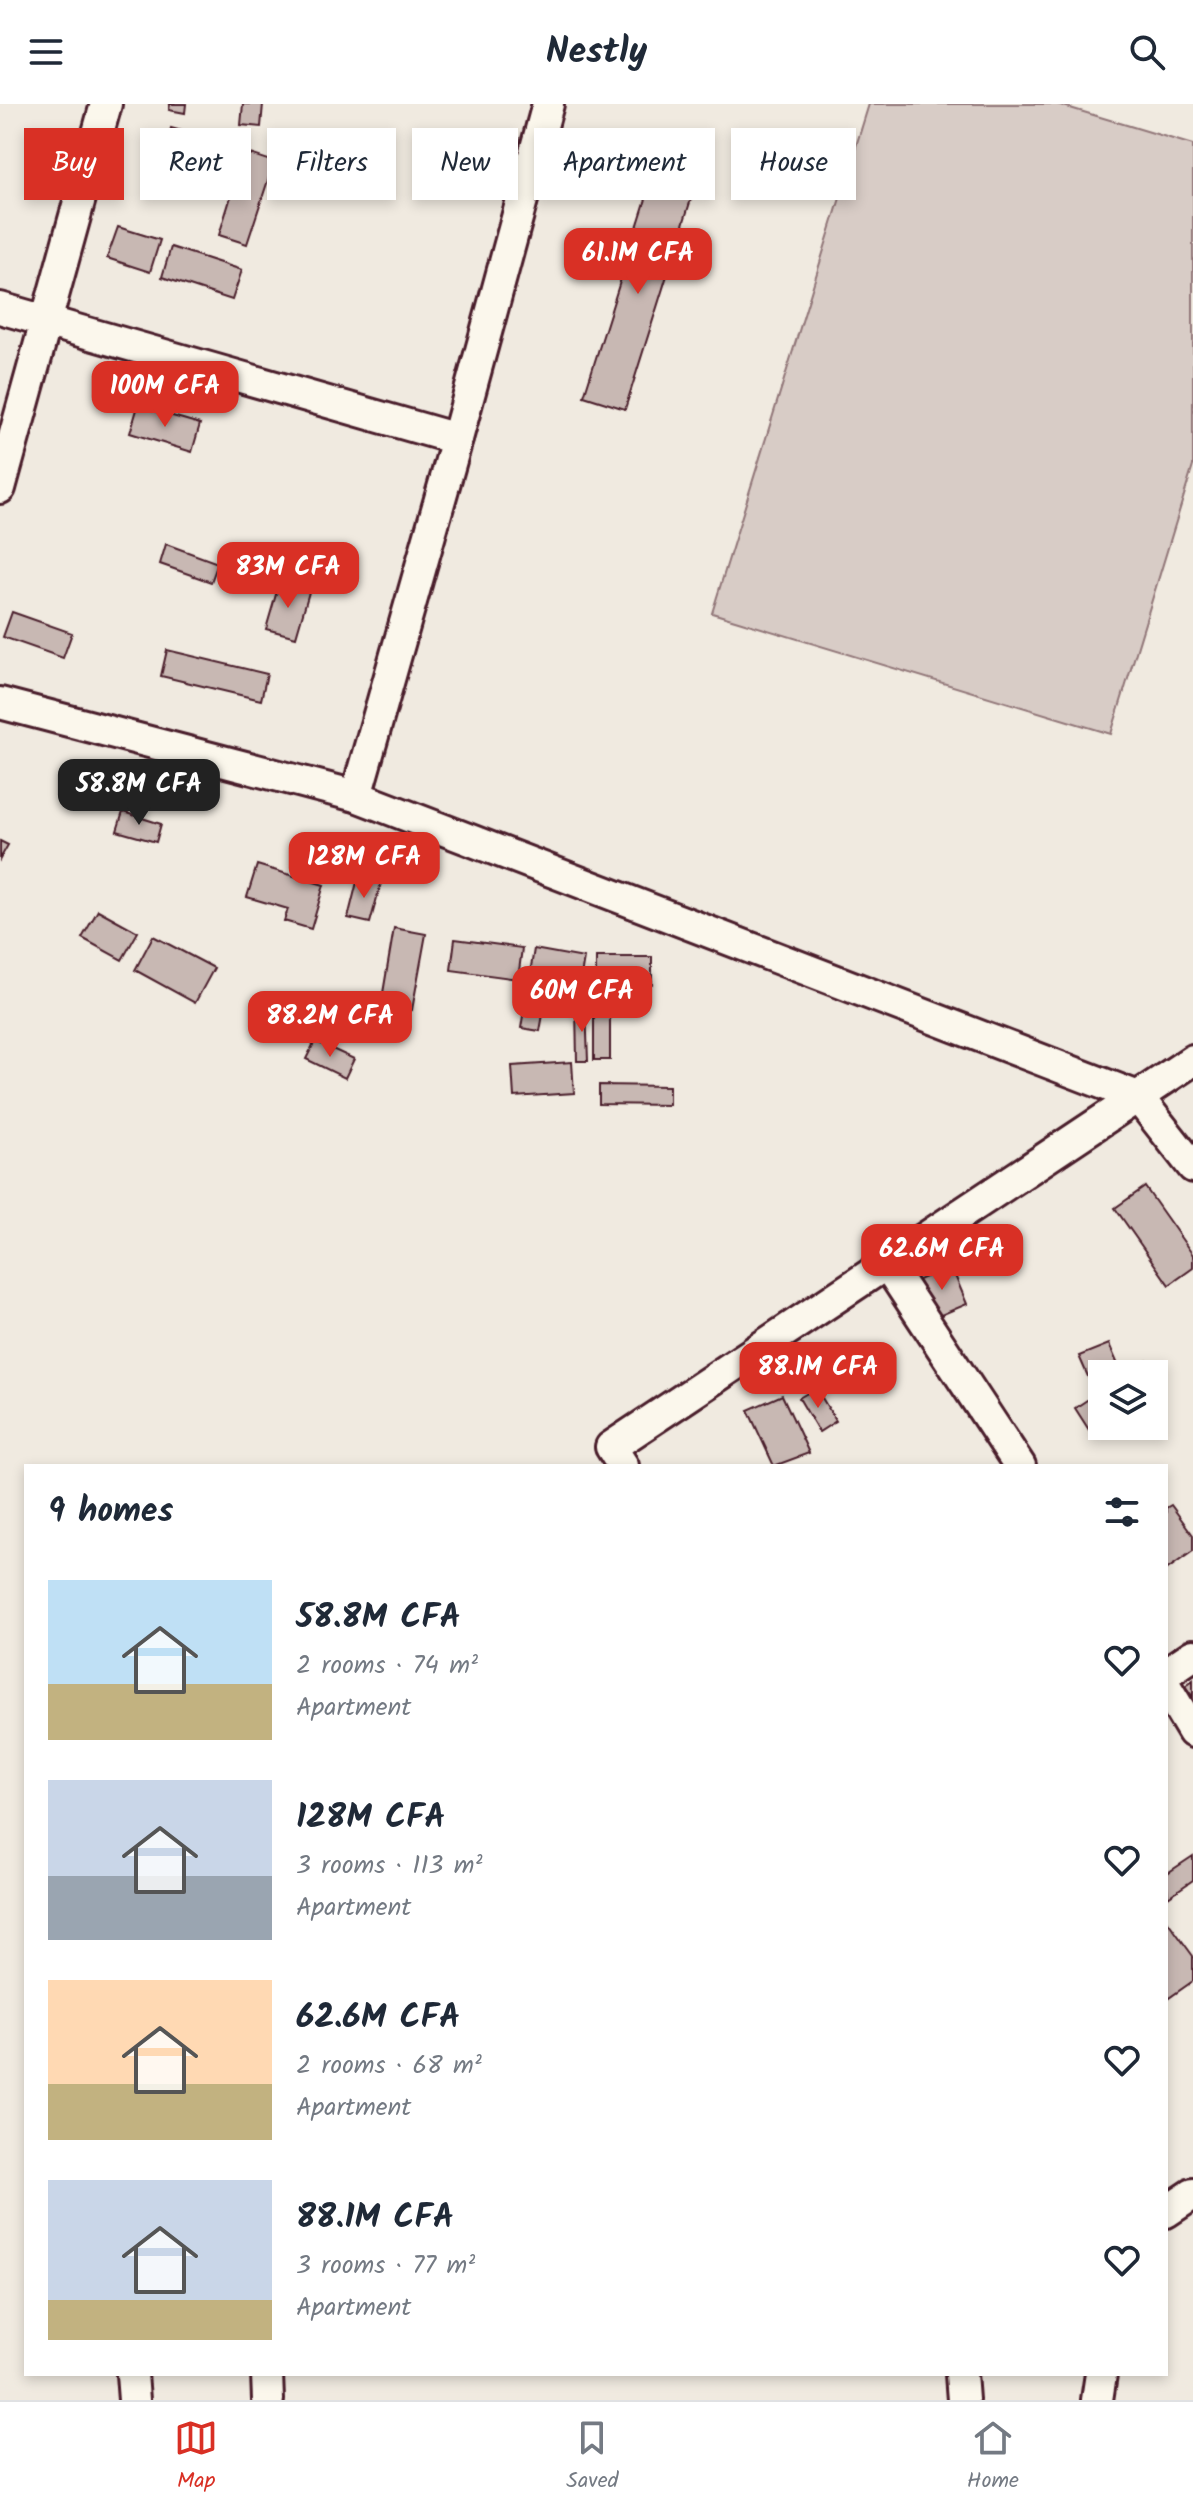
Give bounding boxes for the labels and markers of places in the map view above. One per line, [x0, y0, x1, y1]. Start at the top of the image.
pin: 61.1M CFA [546, 228, 730, 296]
pin: 100M CFA [82, 361, 248, 429]
pin: 83M CFA [214, 542, 362, 610]
pin: 58.8M CFA [47, 759, 231, 827]
pin: 128M CFA [281, 832, 447, 900]
pin: 60M CFA [508, 966, 656, 1034]
pin: 88.2M CFA [238, 991, 422, 1059]
pin: 62.6M CFA [850, 1224, 1034, 1292]
pin: 88.1M CFA [726, 1342, 910, 1410]

